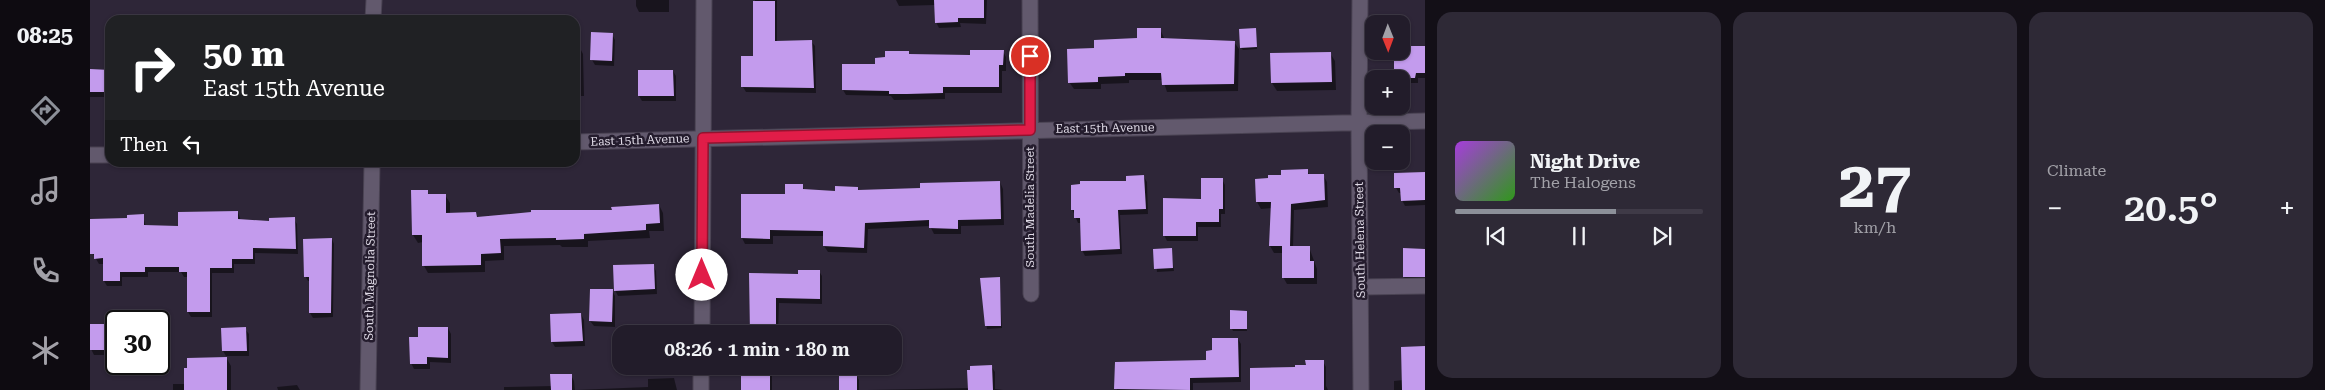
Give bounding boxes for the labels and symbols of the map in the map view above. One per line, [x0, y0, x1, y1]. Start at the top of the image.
north arrow [1365, 15, 1410, 60]
pin [1009, 35, 1051, 77]
street label: East 15th Avenue [1055, 120, 1155, 136]
street label: East 15th Avenue [590, 131, 690, 149]
street label: South Madelia Street [1023, 146, 1037, 268]
street label: South Helena Street [1352, 181, 1368, 298]
street label: South Magnolia Street [362, 211, 378, 341]
position arrow [675, 248, 727, 300]
speed limit sign: 30 [105, 310, 170, 375]

